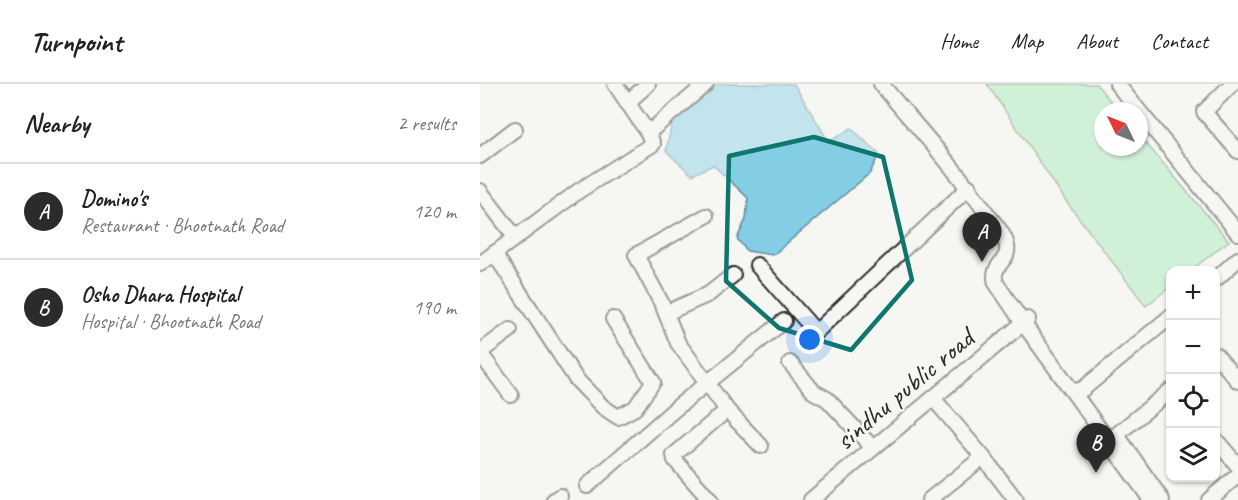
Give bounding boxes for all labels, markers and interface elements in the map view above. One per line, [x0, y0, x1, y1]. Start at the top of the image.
text: Turnpoint [30, 24, 122, 59]
text: Home [940, 28, 978, 54]
text: Map [1011, 28, 1043, 54]
text: About [1076, 28, 1118, 54]
text: Contact [1151, 28, 1208, 54]
north arrow [1094, 102, 1148, 156]
text: Nearby [24, 107, 89, 140]
text: 2 results [397, 111, 456, 136]
text: Domino's [81, 185, 147, 213]
text: A [38, 199, 49, 224]
text: 120 m [413, 199, 456, 224]
pin: A [962, 212, 1002, 262]
text: Restaurant · Bhootnath Road [81, 213, 284, 238]
map controls [1166, 266, 1220, 482]
button: + [1166, 266, 1220, 320]
text: Osho Dhara Hospital [81, 281, 239, 309]
text: B [38, 295, 49, 320]
text: 190 m [413, 295, 456, 320]
text: Hospital · Bhootnath Road [81, 309, 261, 334]
street label: sindhu public road [827, 318, 984, 457]
button: − [1166, 320, 1220, 374]
your location [795, 325, 824, 354]
button: locate [1166, 374, 1220, 428]
pin: B [1076, 424, 1116, 473]
button: layers [1166, 428, 1220, 482]

